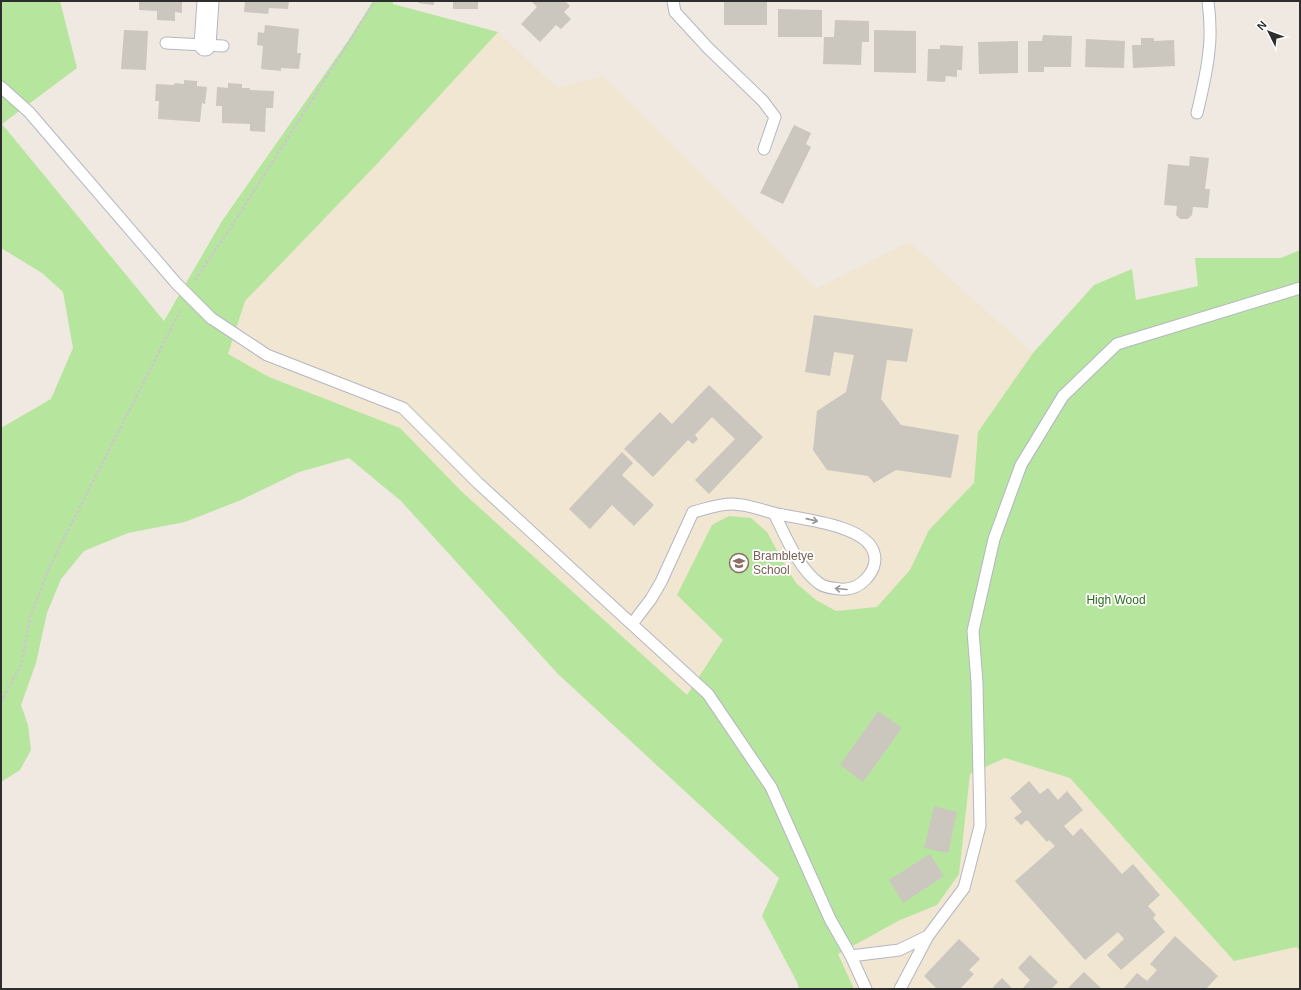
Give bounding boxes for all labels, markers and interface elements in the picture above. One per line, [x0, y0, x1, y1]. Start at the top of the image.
north arrow [1249, 12, 1289, 52]
text: N [1254, 18, 1269, 32]
one-way arrow [805, 517, 818, 525]
place label: Brambletye School [753, 549, 814, 577]
school or university icon: Brambletye School [728, 552, 750, 574]
one-way arrow [835, 585, 848, 593]
park label: High Wood [1086, 593, 1146, 607]

